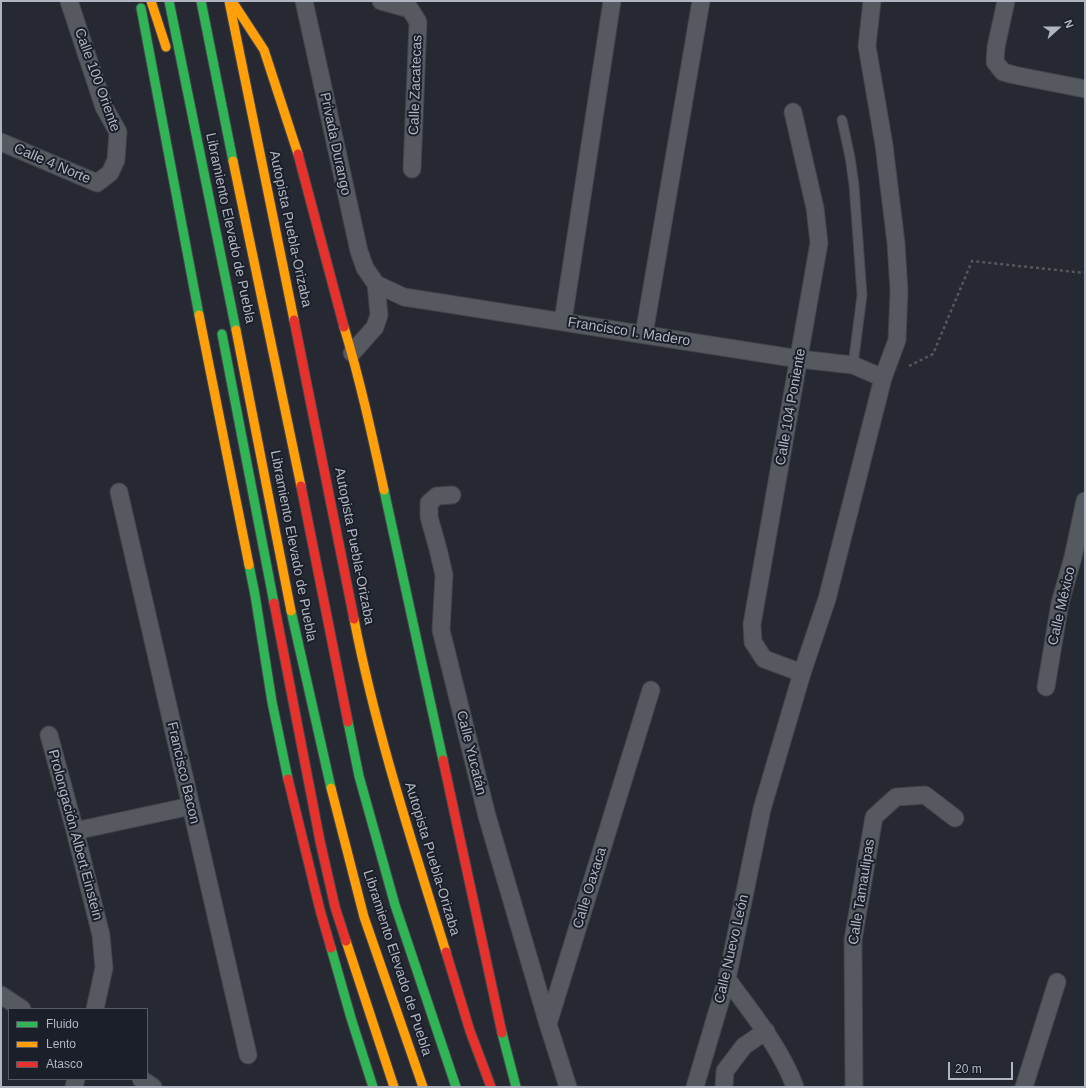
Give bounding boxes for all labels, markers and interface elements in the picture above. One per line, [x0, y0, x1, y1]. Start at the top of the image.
north arrow [1038, 8, 1078, 48]
text: N [1062, 18, 1076, 30]
street label: Calle 100 Oriente [70, 26, 124, 134]
street label: Calle Zacatecas [406, 35, 426, 135]
street label: Privada Durango [316, 91, 354, 197]
street label: Libramiento Elevado de Puebla [202, 131, 258, 325]
street label: Calle 4 Norte [11, 140, 93, 188]
street label: Autopista Puebla-Orizaba [265, 149, 315, 309]
street label: Francisco I. Madero [567, 314, 691, 350]
street label: Calle 104 Poniente [772, 347, 810, 467]
street label: Libramiento Elevado de Puebla [266, 449, 320, 643]
street label: Autopista Puebla-Orizaba [331, 466, 377, 626]
street label: Calle México [1045, 565, 1079, 647]
street label: Calle Yucatán [452, 709, 490, 797]
street label: Francisco Bacon [163, 720, 203, 826]
street label: Prolongación Albert Einstein [44, 748, 106, 922]
street label: Autopista Puebla-Orizaba [401, 780, 463, 938]
street label: Calle Tamaulipas [845, 838, 879, 946]
street label: Calle Oaxaca [570, 845, 610, 931]
street label: Libramiento Elevado de Puebla [359, 868, 435, 1058]
street label: Calle Nuevo León [711, 893, 753, 1005]
legend [8, 1008, 148, 1080]
text: Fluido [46, 1017, 79, 1031]
text: Lento [46, 1037, 76, 1051]
scale bar [950, 1054, 1015, 1080]
text: Atasco [46, 1057, 83, 1071]
text: 20 m [955, 1062, 982, 1076]

